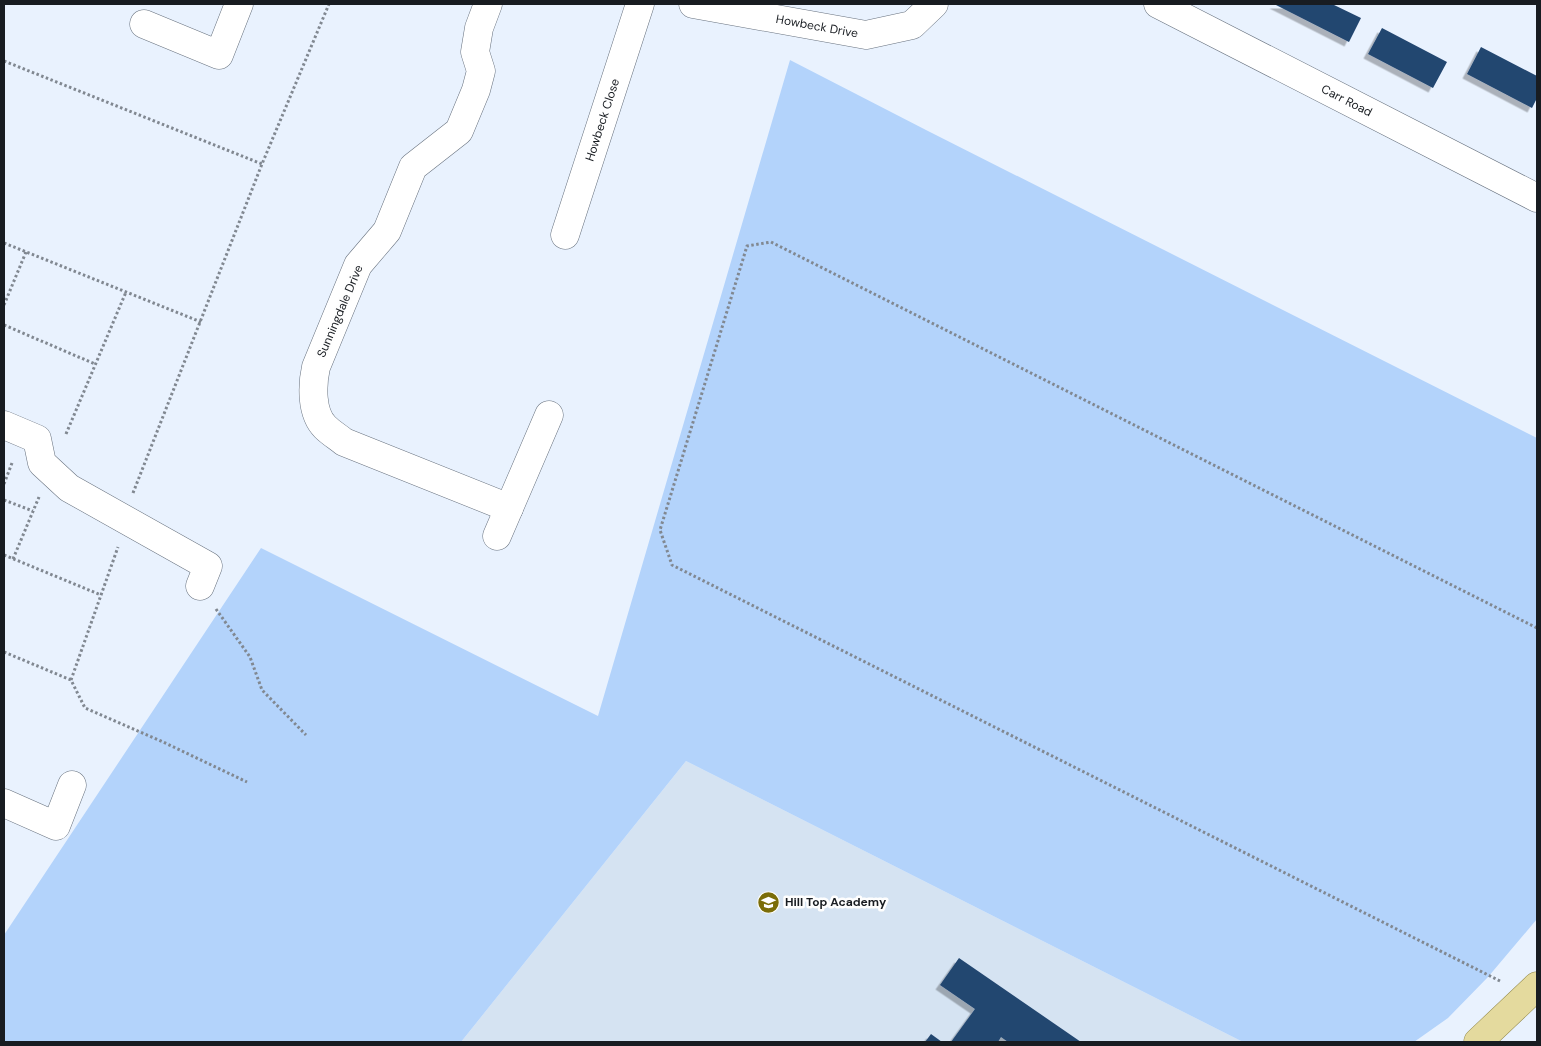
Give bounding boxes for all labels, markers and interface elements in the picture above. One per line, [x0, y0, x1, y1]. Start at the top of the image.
street label: Howbeck Drive [775, 11, 860, 41]
street label: Howbeck Close [581, 76, 623, 163]
street label: Carr Road [1318, 81, 1375, 120]
street label: Sunningdale Drive [313, 262, 367, 360]
school or university icon: Hill Top Academy [757, 890, 781, 914]
place label: Hill Top Academy [785, 894, 887, 910]

